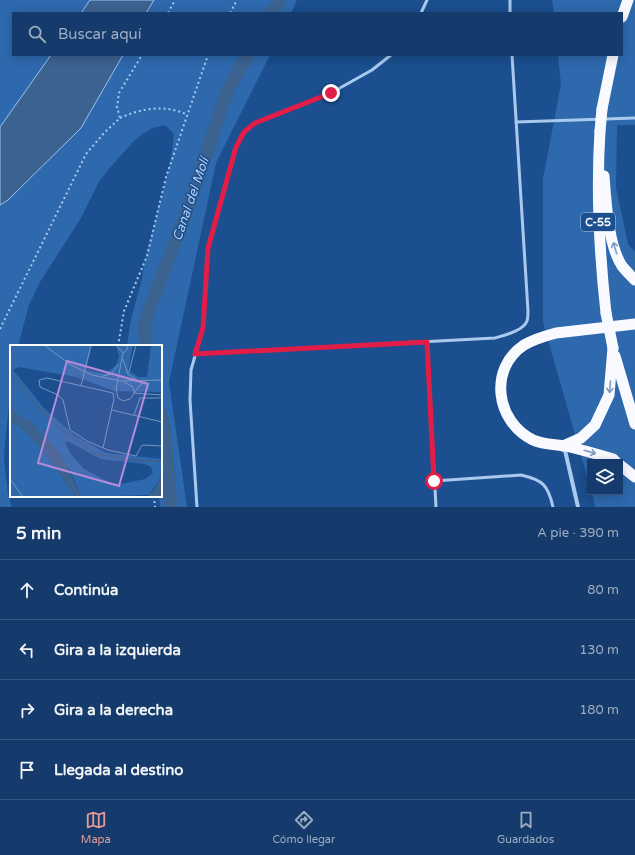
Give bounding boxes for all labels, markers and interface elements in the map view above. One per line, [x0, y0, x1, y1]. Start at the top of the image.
search box [12, 12, 623, 56]
icon: search [26, 23, 48, 45]
text: Buscar aquí [58, 25, 141, 43]
route end [322, 84, 340, 102]
water label: Canal del Molí [169, 153, 214, 243]
road number: C-55 [581, 213, 615, 231]
one-way arrow [611, 241, 618, 254]
inset map [10, 345, 162, 497]
one-way arrow [606, 380, 613, 393]
one-way arrow [584, 449, 597, 456]
map controls [587, 459, 623, 495]
button: layers [587, 459, 623, 495]
route start [425, 472, 443, 490]
text: 5 min [16, 523, 61, 544]
text: A pie · 390 m [537, 525, 619, 541]
icon: ahead [16, 579, 38, 601]
text: Continúa [54, 581, 118, 599]
text: 80 m [587, 582, 619, 598]
icon: left [16, 639, 38, 661]
text: Gira a la izquierda [54, 641, 181, 659]
text: 130 m [579, 642, 619, 658]
icon: right [16, 699, 38, 721]
text: Gira a la derecha [54, 701, 173, 719]
text: 180 m [579, 702, 619, 718]
icon: arrive [16, 759, 38, 781]
text: Llegada al destino [54, 761, 183, 779]
tab: Mapa [81, 809, 111, 846]
tab: Cómo llegar [272, 809, 335, 846]
tab: Guardados [497, 809, 554, 846]

